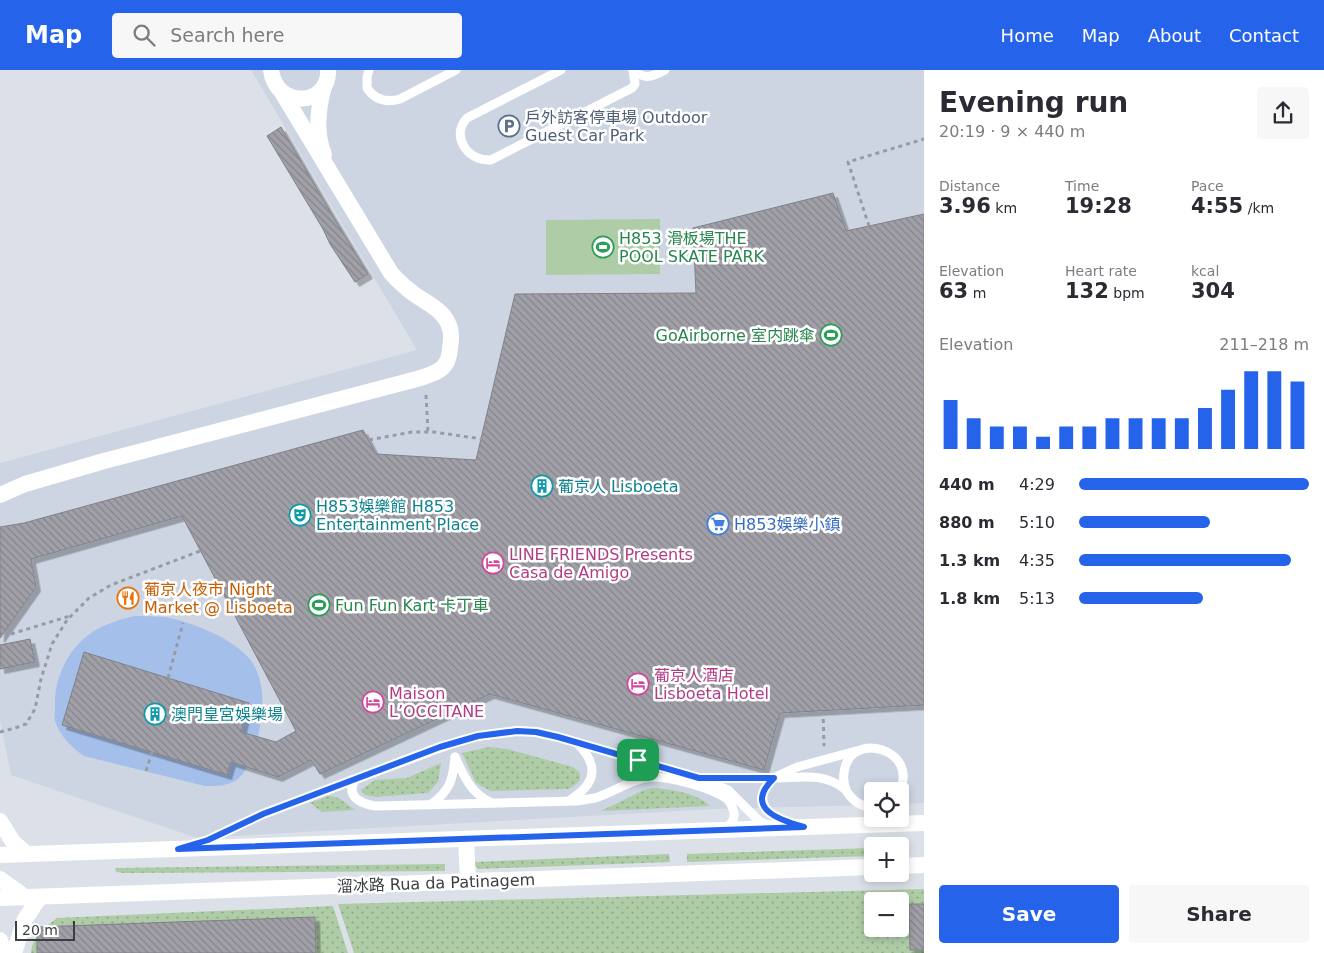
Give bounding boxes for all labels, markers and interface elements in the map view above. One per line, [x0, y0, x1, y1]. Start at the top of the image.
search box [112, 13, 462, 58]
text: Map [25, 21, 82, 49]
icon: search [130, 21, 158, 49]
text: Search here [170, 24, 284, 46]
text: Home [1001, 25, 1054, 46]
text: Map [1082, 25, 1120, 46]
text: About [1148, 25, 1201, 46]
text: Contact [1229, 25, 1299, 46]
text: Evening run [939, 86, 1128, 119]
button: share [1257, 87, 1309, 139]
place label: 戶外訪客停車場 Outdoor Guest Car Park [525, 108, 708, 145]
parking icon: 戶外訪客停車場 Outdoor Guest Car Park [497, 114, 521, 138]
text: 20:19 · 9 × 440 m [939, 122, 1085, 141]
text: Distance [939, 178, 1000, 194]
text: Time [1065, 178, 1099, 194]
text: Pace [1191, 178, 1224, 194]
text: 3.96 [939, 194, 991, 218]
text: 19:28 [1065, 194, 1132, 218]
text: 4:55 [1191, 194, 1243, 218]
text: km [991, 200, 1017, 216]
text: /km [1243, 200, 1274, 216]
place label: H853 滑板場THE POOL SKATE PARK [619, 229, 765, 266]
sports icon: H853 滑板場THE POOL SKATE PARK [591, 235, 615, 259]
text: Elevation [939, 263, 1004, 279]
text: Heart rate [1065, 263, 1137, 279]
text: kcal [1191, 263, 1219, 279]
text: 63 [939, 279, 968, 303]
text: 132 [1065, 279, 1109, 303]
text: 304 [1191, 279, 1235, 303]
text: m [968, 285, 986, 301]
text: bpm [1109, 285, 1145, 301]
sports icon: GoAirborne 室内跳傘 [819, 323, 843, 347]
place label: GoAirborne 室内跳傘 [656, 326, 815, 345]
text: Elevation [939, 335, 1013, 354]
text: 211–218 m [1219, 335, 1309, 354]
building icon: 葡京人 Lisboeta [530, 474, 554, 498]
text: 440 m [939, 475, 995, 494]
text: 4:29 [1019, 475, 1055, 494]
place label: 葡京人 Lisboeta [558, 477, 679, 496]
place label: H853娛樂館 H853 Entertainment Place [316, 497, 479, 534]
theatre icon: H853娛樂館 H853 Entertainment Place [288, 503, 312, 527]
supermarket icon: H853娛樂小鎮 [706, 512, 730, 536]
text: 880 m [939, 513, 995, 532]
text: 5:10 [1019, 513, 1055, 532]
place label: H853娛樂小鎮 [734, 515, 841, 534]
place label: LINE FRIENDS Presents Casa de Amigo [509, 545, 693, 582]
hotel icon: LINE FRIENDS Presents Casa de Amigo [481, 551, 505, 575]
text: 1.3 km [939, 551, 1000, 570]
text: 4:35 [1019, 551, 1055, 570]
place label: 葡京人夜市 Night Market @ Lisboeta [144, 580, 293, 617]
restaurant icon: 葡京人夜市 Night Market @ Lisboeta [116, 586, 140, 610]
text: 1.8 km [939, 589, 1000, 608]
text: 5:13 [1019, 589, 1055, 608]
sports icon: Fun Fun Kart 卡丁車 [307, 593, 331, 617]
place label: Fun Fun Kart 卡丁車 [335, 596, 488, 615]
place label: 葡京人酒店 Lisboeta Hotel [654, 666, 769, 703]
hotel icon: 葡京人酒店 Lisboeta Hotel [626, 672, 650, 696]
place label: Maison L’OCCITANE [389, 684, 484, 721]
hotel icon: Maison L’OCCITANE [361, 690, 385, 714]
building icon: 澳門皇宮娛樂場 [143, 702, 167, 726]
place label: 澳門皇宮娛樂場 [171, 705, 283, 724]
pin [617, 739, 659, 781]
icon: arrive [624, 746, 652, 774]
map controls [864, 782, 909, 937]
button: locate [864, 782, 909, 827]
button: + [864, 837, 909, 882]
street label: 溜冰路 Rua da Patinagem [336, 870, 536, 896]
button: Save [939, 885, 1119, 943]
button: Share [1129, 885, 1309, 943]
button: − [864, 892, 909, 937]
scale bar [15, 918, 75, 941]
text: 20 m [22, 922, 58, 938]

